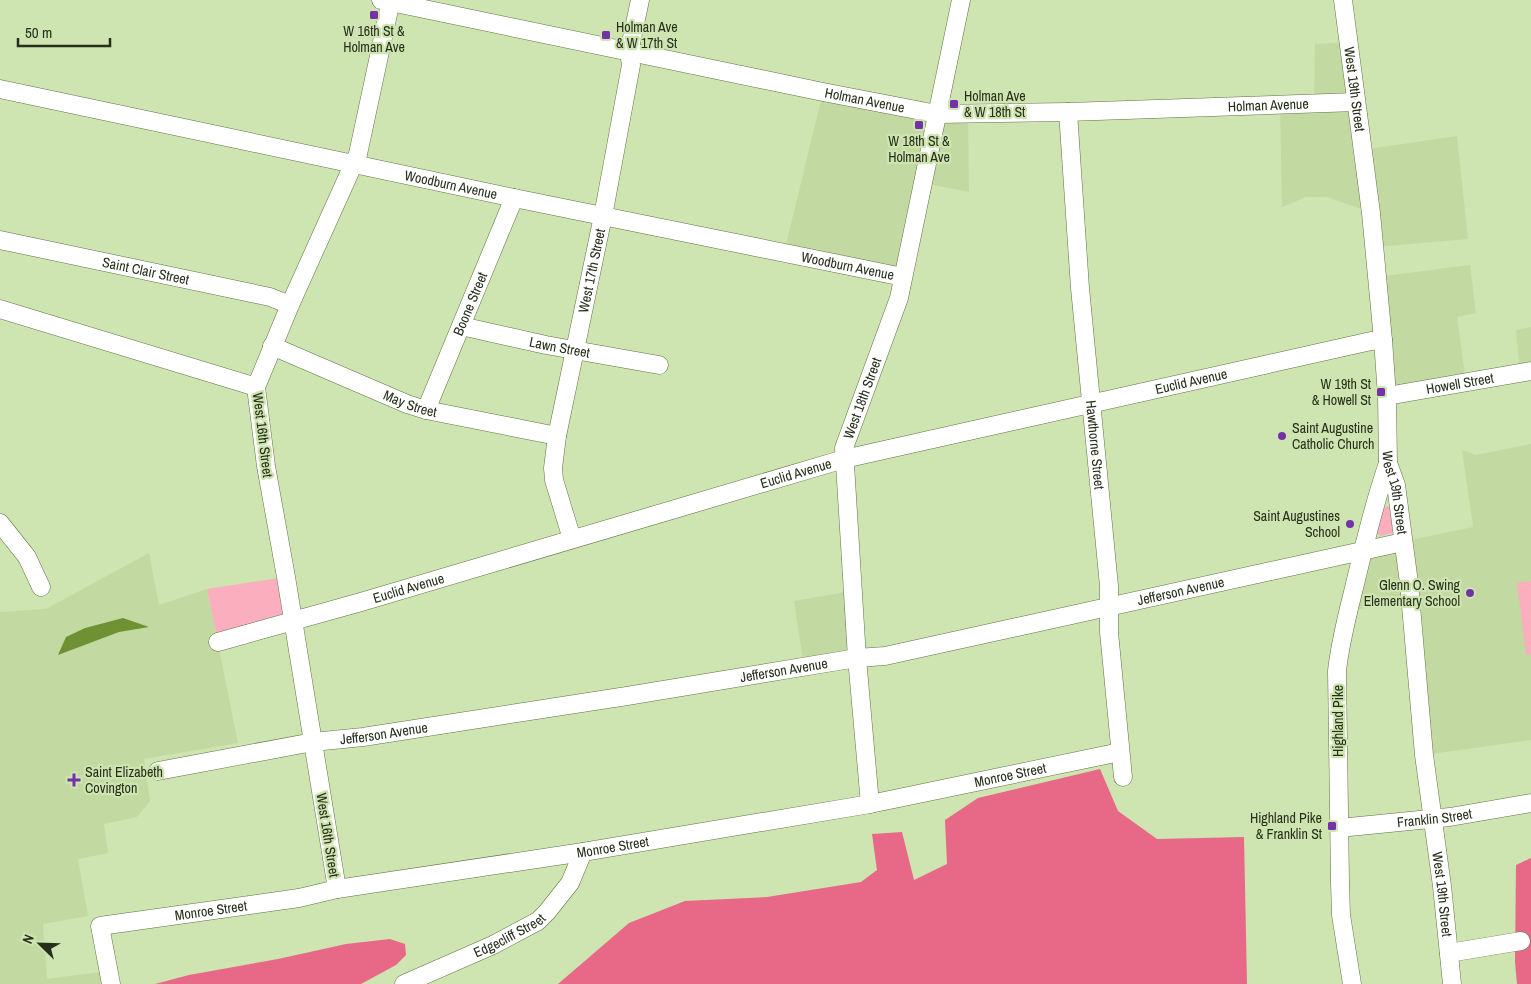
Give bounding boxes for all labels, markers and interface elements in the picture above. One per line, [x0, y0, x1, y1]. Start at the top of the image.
marker: W 16th St & Holman Ave [368, 9, 380, 21]
scale bar [18, 15, 110, 47]
place label: Holman Ave & W 17th St [616, 18, 678, 52]
text: 50 m [25, 22, 52, 43]
place label: W 16th St & Holman Ave [343, 22, 405, 56]
marker: Holman Ave & W 17th St [600, 29, 612, 41]
street label: West 19th Street [1340, 46, 1369, 133]
street label: Holman Avenue [823, 84, 906, 117]
place label: Holman Ave & W 18th St [964, 87, 1026, 121]
street label: Holman Avenue [1228, 95, 1309, 115]
marker: Holman Ave & W 18th St [948, 98, 960, 110]
marker: W 18th St & Holman Ave [913, 119, 925, 131]
place label: W 18th St & Holman Ave [888, 132, 950, 166]
street label: Woodburn Avenue [403, 166, 499, 203]
street label: West 17th Street [574, 227, 609, 314]
street label: Woodburn Avenue [800, 248, 896, 284]
street label: Saint Clair Street [101, 253, 191, 289]
street label: Boone Street [449, 269, 491, 338]
street label: Lawn Street [528, 333, 591, 362]
street label: West 18th Street [839, 355, 885, 441]
street label: Euclid Avenue [1153, 364, 1229, 398]
street label: Howell Street [1425, 369, 1495, 398]
place label: W 19th St & Howell St [1312, 375, 1371, 409]
street label: May Street [381, 386, 438, 421]
marker: W 19th St & Howell St [1375, 386, 1387, 398]
street label: West 16th Street [249, 392, 277, 478]
street label: Hawthorne Street [1082, 399, 1109, 490]
place label: Saint Augustine Catholic Church [1292, 419, 1374, 453]
marker: Saint Augustine Catholic Church [1276, 430, 1288, 442]
street label: West 19th Street [1379, 451, 1411, 536]
street label: Euclid Avenue [758, 454, 834, 492]
place label: Saint Augustines School [1253, 507, 1340, 541]
marker: Saint Augustines School [1344, 518, 1356, 530]
street label: Euclid Avenue [371, 569, 446, 607]
street label: Jefferson Avenue [1136, 573, 1226, 609]
place label: Glenn O. Swing Elementary School [1364, 576, 1461, 610]
marker: Glenn O. Swing Elementary School [1464, 587, 1476, 599]
street label: Jefferson Avenue [739, 654, 829, 686]
street label: Highland Pike [1329, 685, 1347, 757]
street label: Jefferson Avenue [339, 718, 429, 748]
street label: Monroe Street [973, 759, 1048, 791]
place label: Saint Elizabeth Covington [85, 763, 163, 797]
marker: Saint Elizabeth Covington [67, 773, 81, 787]
street label: West 16th Street [312, 791, 344, 879]
street label: Franklin Street [1396, 804, 1473, 831]
place label: Highland Pike & Franklin St [1250, 809, 1322, 843]
marker: Highland Pike & Franklin St [1326, 820, 1338, 832]
street label: Monroe Street [575, 832, 650, 862]
street label: West 19th Street [1428, 851, 1456, 938]
street label: Monroe Street [174, 896, 248, 924]
street label: Edgecliff Street [471, 910, 549, 961]
north arrow [15, 919, 65, 969]
text: N [18, 932, 38, 946]

